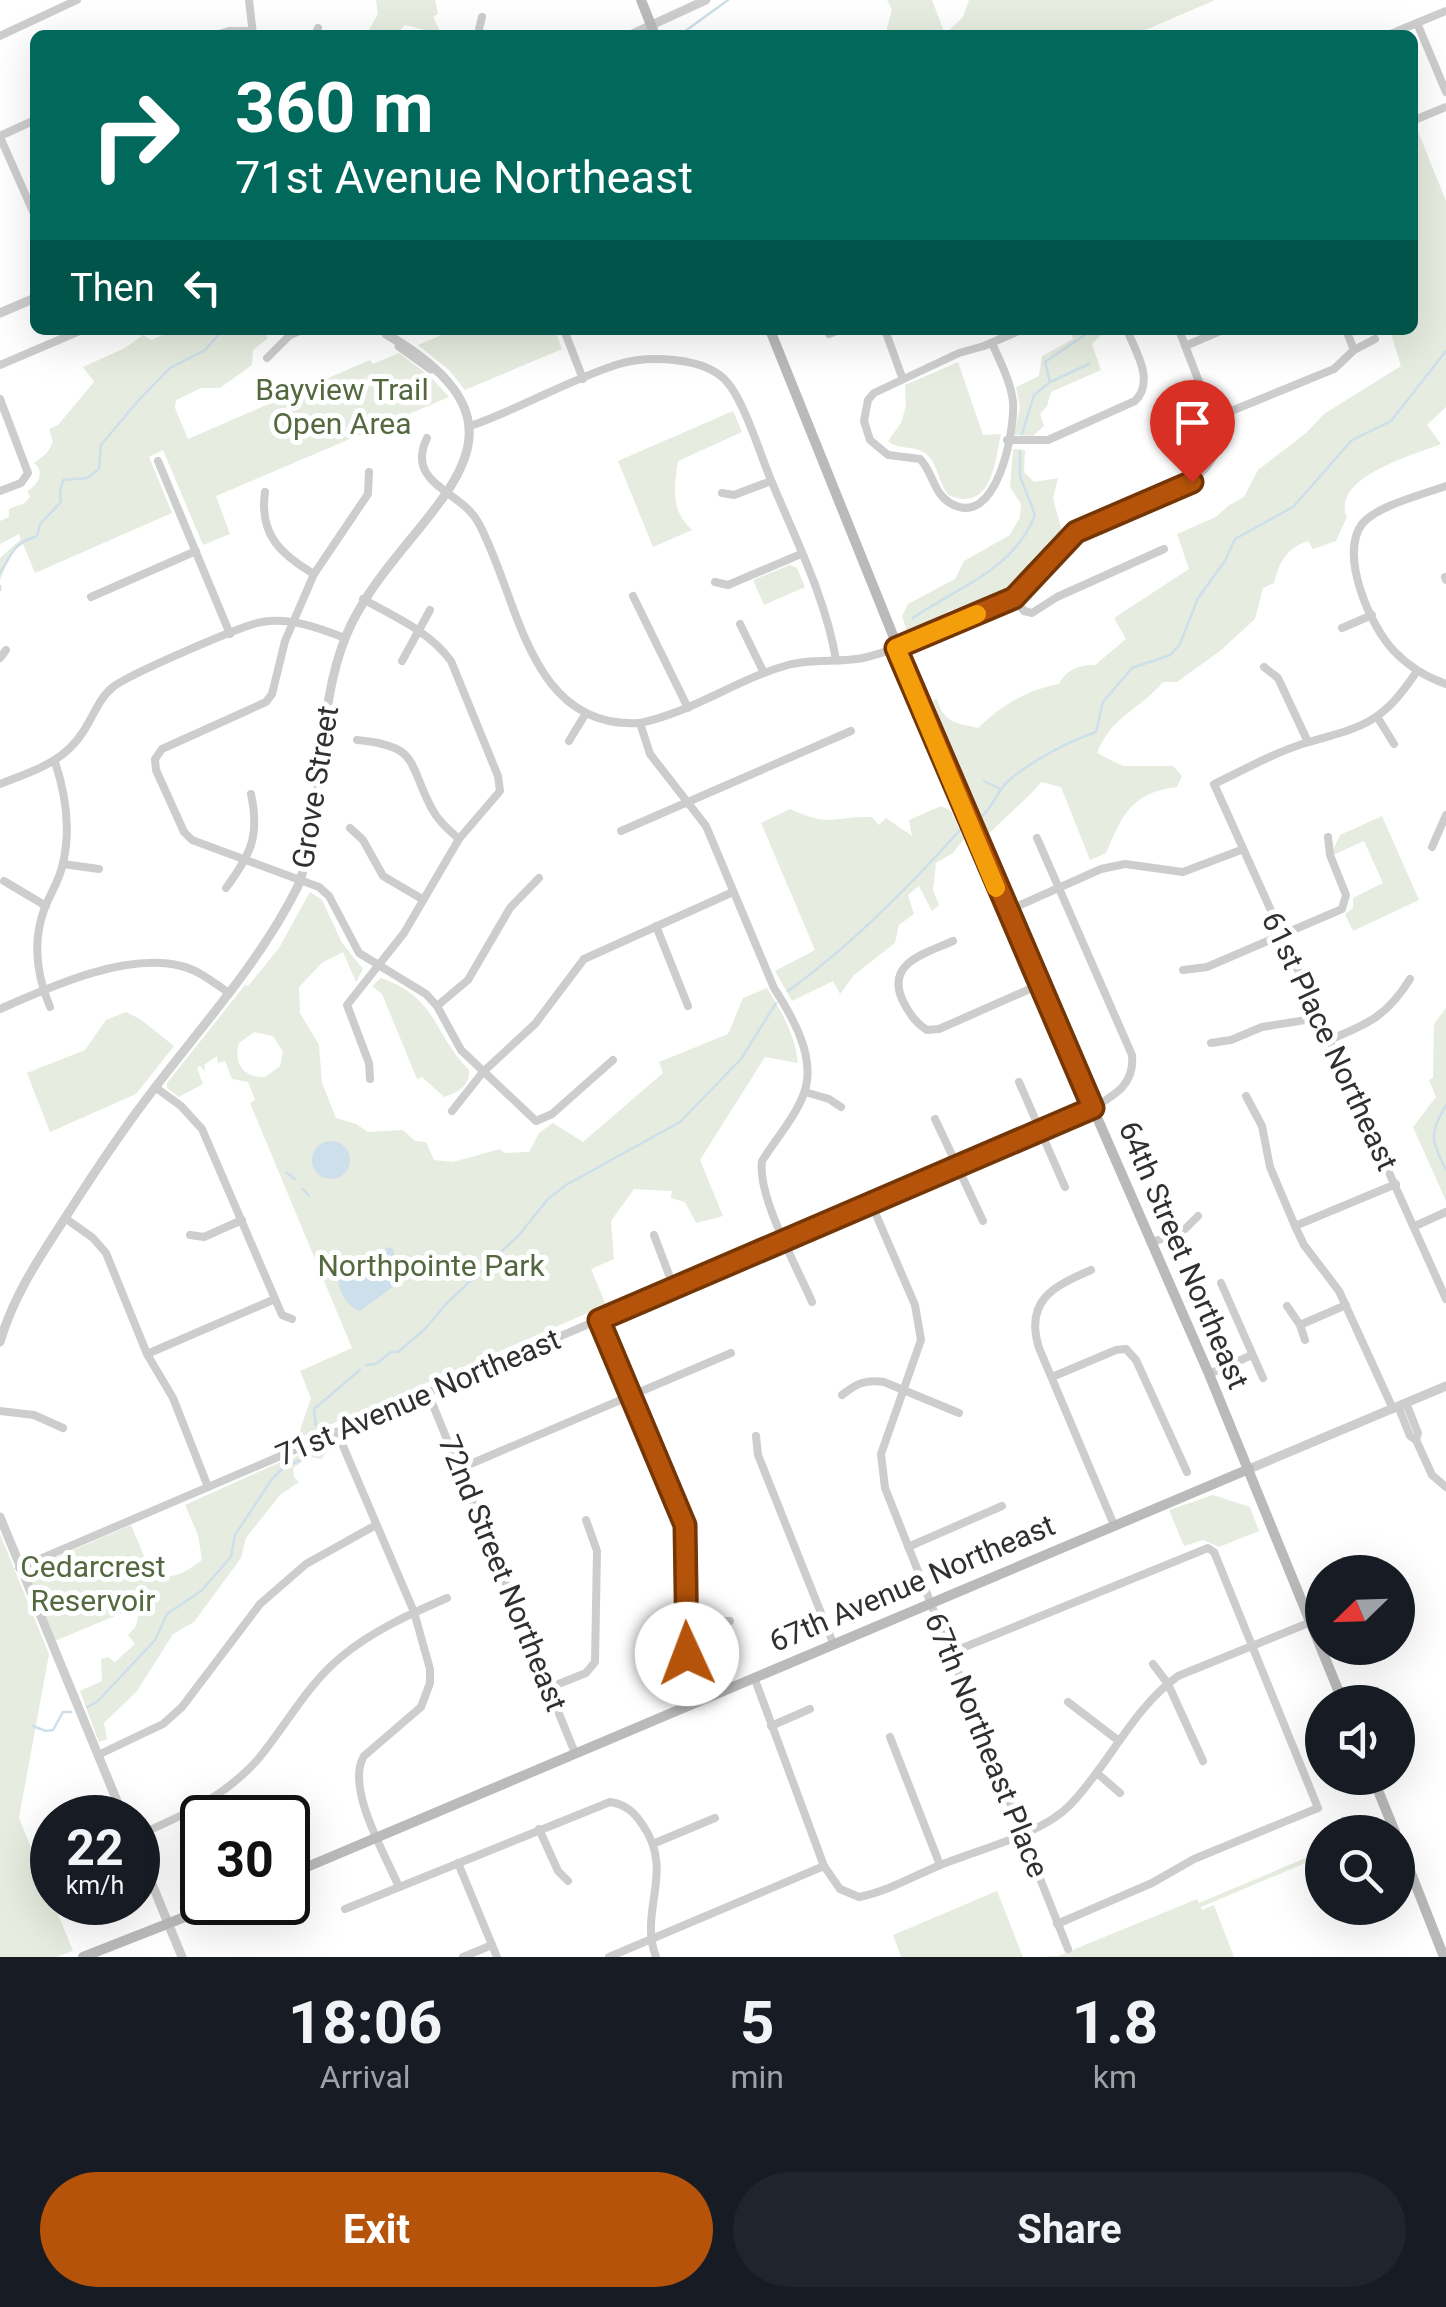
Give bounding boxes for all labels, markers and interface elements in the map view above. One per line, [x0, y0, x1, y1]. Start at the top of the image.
text: 360 m [235, 67, 434, 149]
icon: right [70, 70, 200, 200]
text: 71st Avenue Northeast [235, 151, 693, 204]
icon: left [175, 260, 230, 315]
text: Then [70, 266, 155, 310]
park label: Bayview Trail Open Area [255, 372, 429, 441]
pin [1150, 380, 1235, 483]
icon: arrive [1165, 395, 1220, 450]
street label: Grove Street [285, 703, 345, 871]
street label: 61st Place Northeast [1255, 906, 1405, 1176]
street label: 64th Street Northeast [1112, 1116, 1256, 1394]
park label: Northpointe Park [317, 1248, 545, 1283]
street label: 71st Avenue Northeast [271, 1321, 565, 1473]
street label: 72nd Street Northeast [432, 1430, 574, 1716]
street label: 67th Avenue Northeast [764, 1507, 1060, 1659]
park label: Cedarcrest Reservoir [20, 1549, 166, 1618]
north arrow [1305, 1555, 1415, 1665]
map controls [1305, 1555, 1415, 1925]
position arrow [635, 1602, 739, 1706]
street label: 67th Northeast Place [918, 1608, 1056, 1882]
button: sound [1305, 1685, 1415, 1795]
speed limit sign: 30 [180, 1795, 310, 1925]
button: search [1305, 1815, 1415, 1925]
text: 22 [66, 1819, 124, 1877]
text: km/h [66, 1871, 124, 1900]
text: 18:06 [288, 1987, 443, 2058]
text: 5 [740, 1987, 774, 2058]
text: 1.8 [1072, 1987, 1158, 2058]
text: Arrival [320, 2058, 411, 2096]
text: min [730, 2058, 784, 2096]
text: km [1093, 2058, 1137, 2096]
button: Exit [40, 2172, 713, 2287]
button: Share [733, 2172, 1406, 2287]

